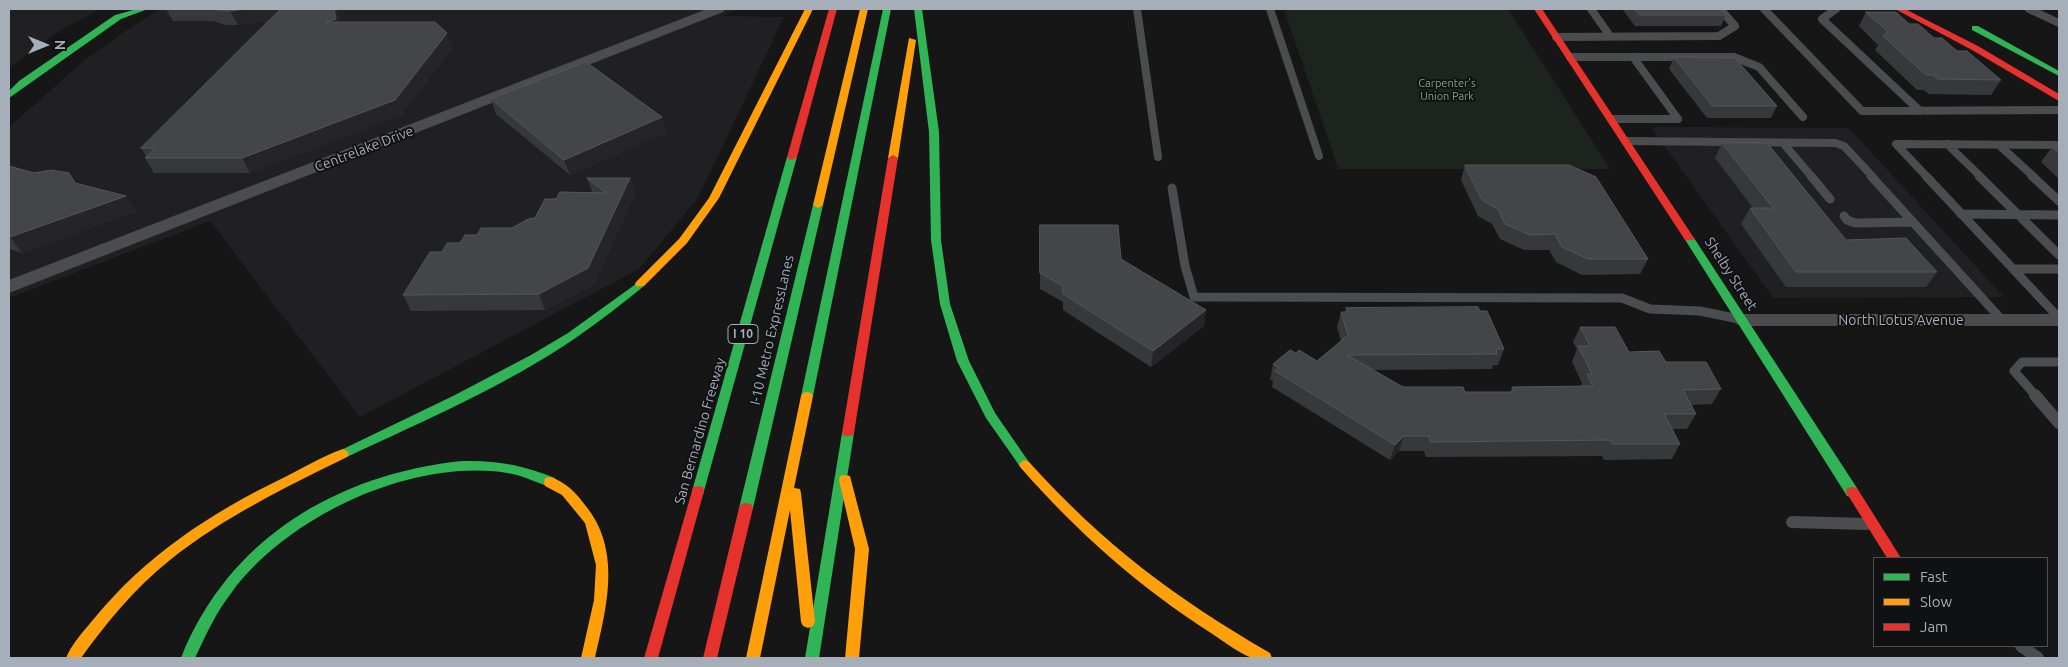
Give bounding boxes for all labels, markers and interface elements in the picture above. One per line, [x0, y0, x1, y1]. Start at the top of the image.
north arrow [20, 20, 70, 70]
text: N [52, 40, 68, 50]
park label: Carpenter's Union Park [1418, 76, 1476, 102]
street label: Centrelake Drive [312, 122, 416, 176]
street label: Shelby Street [1701, 234, 1761, 314]
street label: I-10 Metro ExpressLanes [747, 253, 797, 407]
street label: North Lotus Avenue [1838, 312, 1964, 328]
road number: I 10 [728, 324, 758, 344]
street label: San Bernardino Freeway [671, 356, 729, 506]
legend [1873, 557, 2048, 647]
text: Fast [1920, 568, 1947, 585]
text: Slow [1920, 593, 1952, 610]
text: Jam [1920, 618, 1948, 635]

